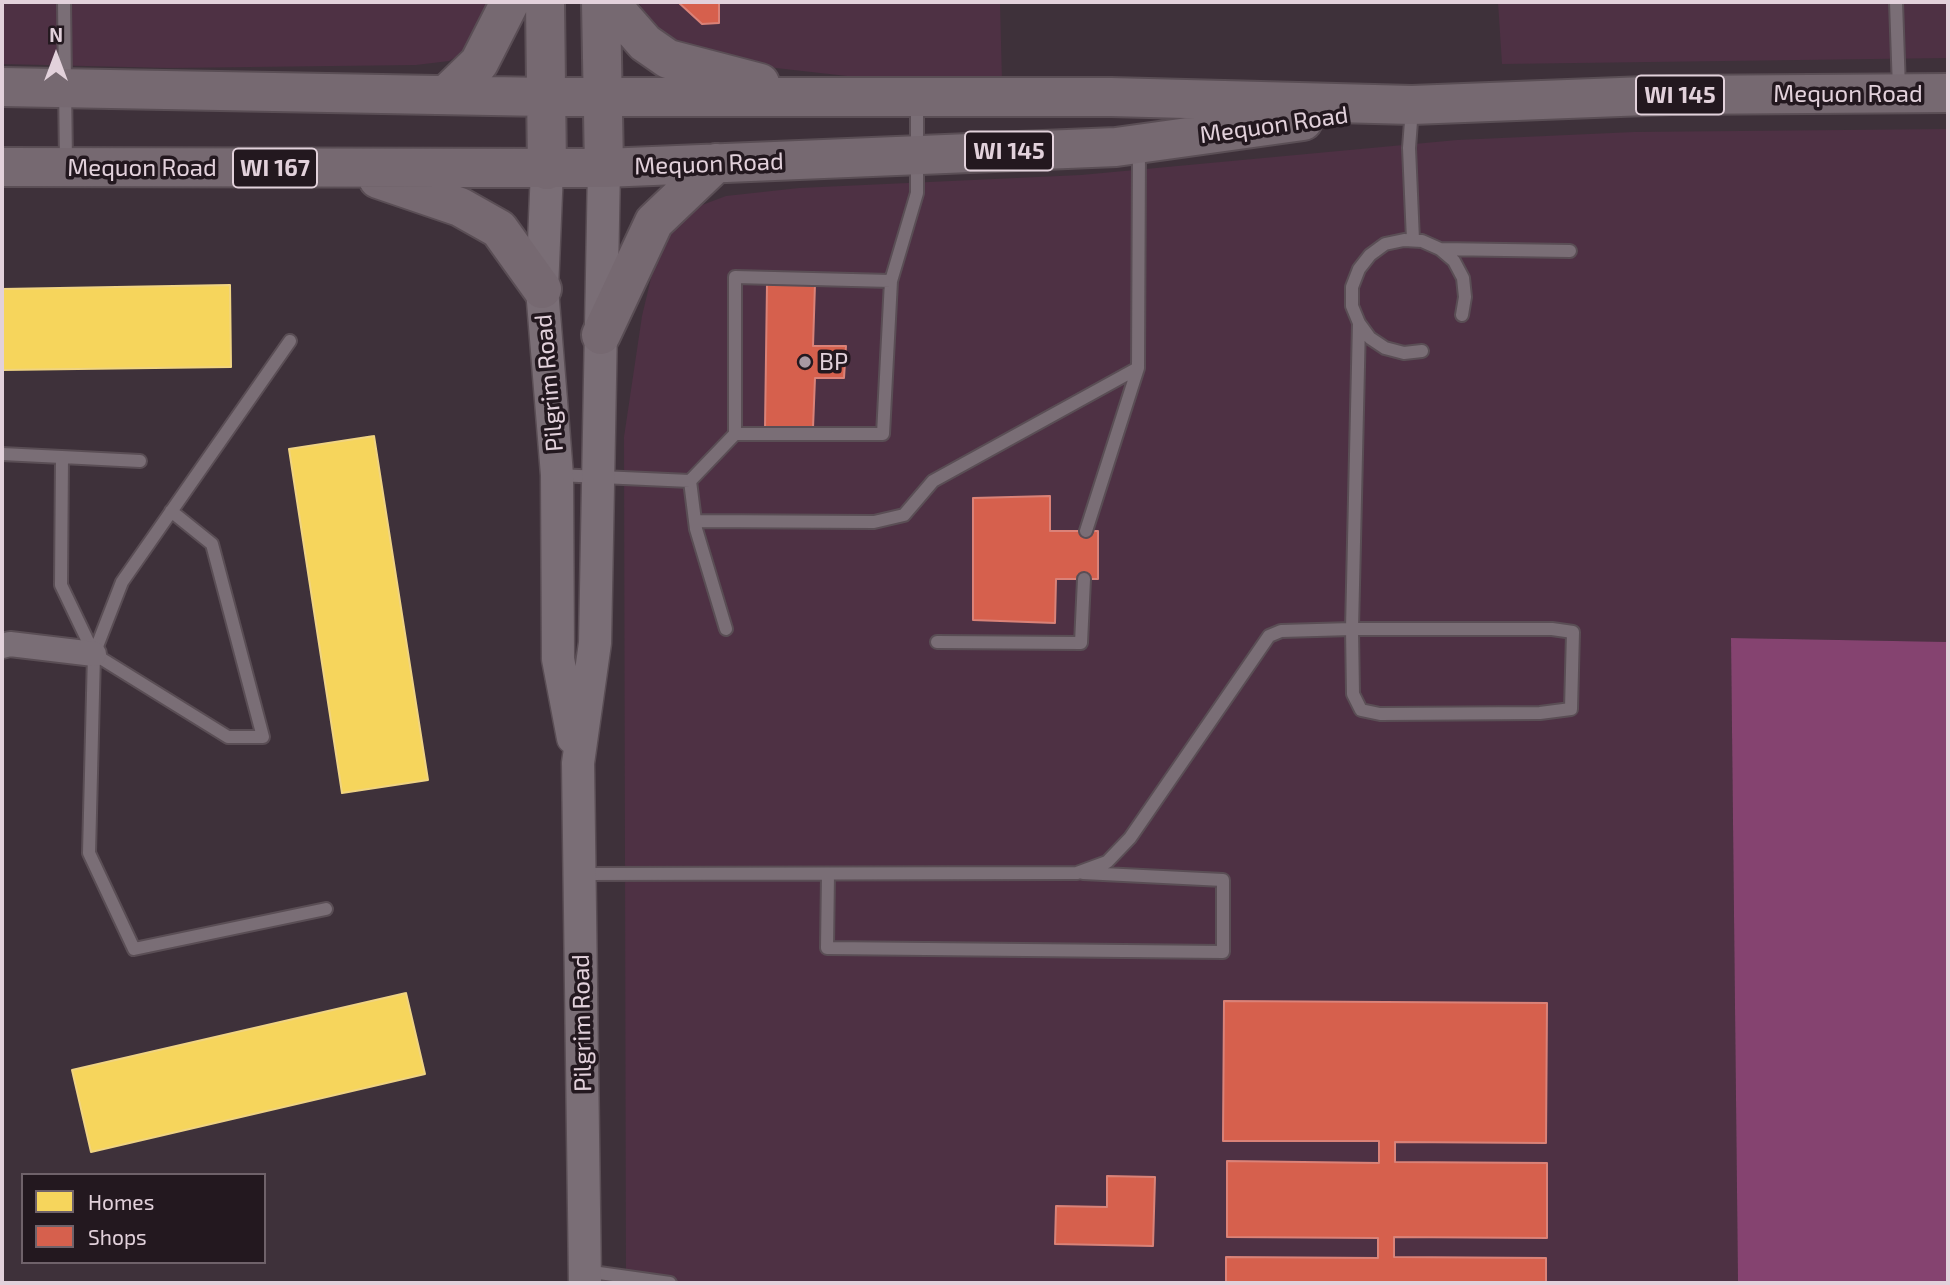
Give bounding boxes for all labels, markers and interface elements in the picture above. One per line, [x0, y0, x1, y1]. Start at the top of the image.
north arrow [21, 21, 91, 91]
text: N [49, 23, 63, 46]
road number: WI 145 [1636, 76, 1724, 114]
street label: Mequon Road [1773, 80, 1923, 108]
street label: Mequon Road [1198, 100, 1350, 150]
road number: WI 145 [965, 132, 1053, 170]
street label: Mequon Road [634, 147, 784, 181]
road number: WI 167 [233, 148, 317, 188]
street label: Mequon Road [67, 154, 217, 182]
street label: Pilgrim Road [529, 313, 569, 453]
place label: BP [819, 348, 848, 376]
marker: BP [797, 354, 813, 370]
street label: Pilgrim Road [566, 954, 598, 1092]
legend [21, 1173, 266, 1264]
text: Homes [88, 1189, 154, 1214]
text: Shops [88, 1224, 147, 1249]

